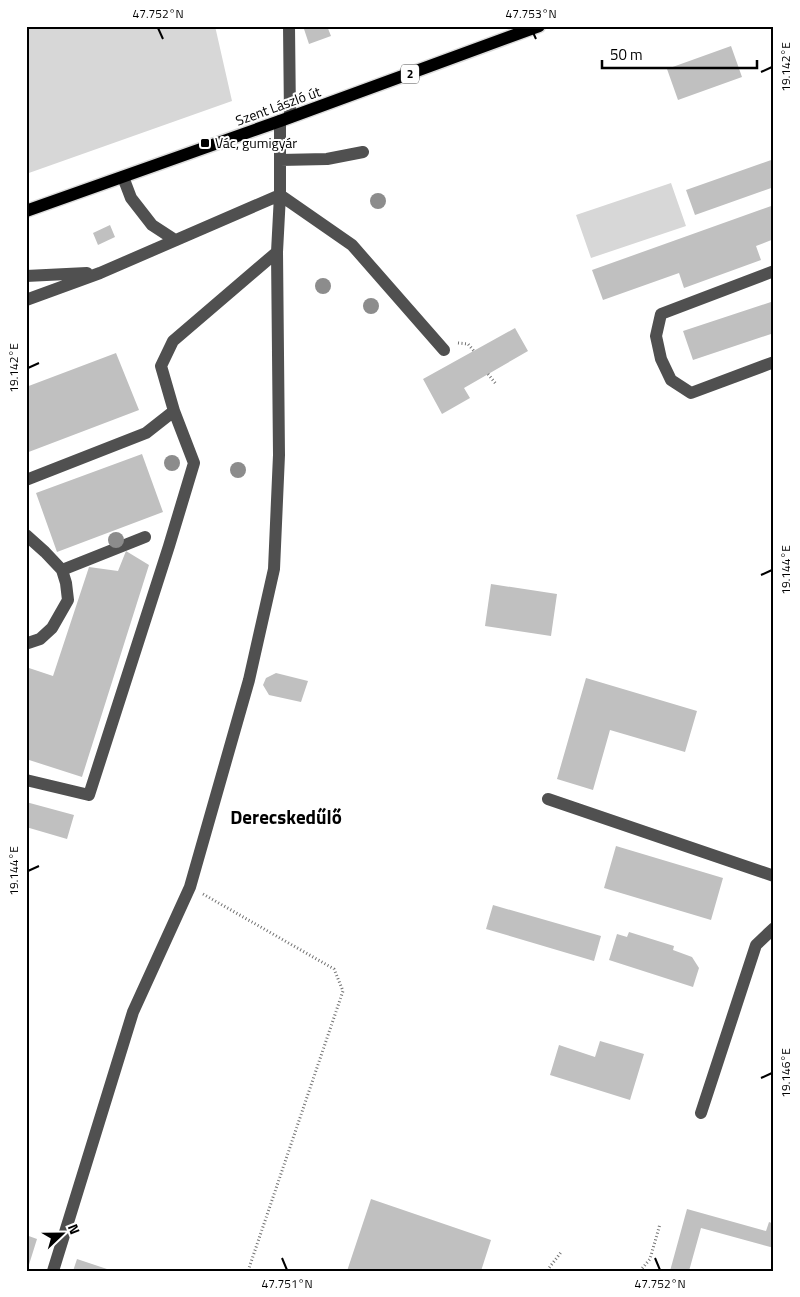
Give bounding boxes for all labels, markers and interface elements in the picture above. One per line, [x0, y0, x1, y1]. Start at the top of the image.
text: 47.752°N [132, 4, 184, 23]
text: 47.753°N [505, 4, 557, 23]
scale bar [602, 38, 758, 70]
text: 19.142°E [776, 42, 795, 92]
text: 50 m [610, 43, 643, 66]
road number: 2 [401, 64, 419, 84]
street label: Szent László út [232, 80, 323, 131]
place label: Vác, gumigyár [215, 132, 297, 153]
marker: Vác, gumigyár [199, 137, 211, 149]
text: 19.142°E [4, 343, 23, 393]
text: 19.144°E [776, 545, 795, 595]
district label: Derecskedűlő [230, 802, 342, 831]
text: 19.144°E [4, 846, 23, 896]
text: 19.146°E [776, 1048, 795, 1098]
north arrow [38, 1210, 88, 1260]
text: N [63, 1221, 86, 1237]
text: 47.751°N [261, 1274, 313, 1293]
text: 47.752°N [634, 1274, 686, 1293]

